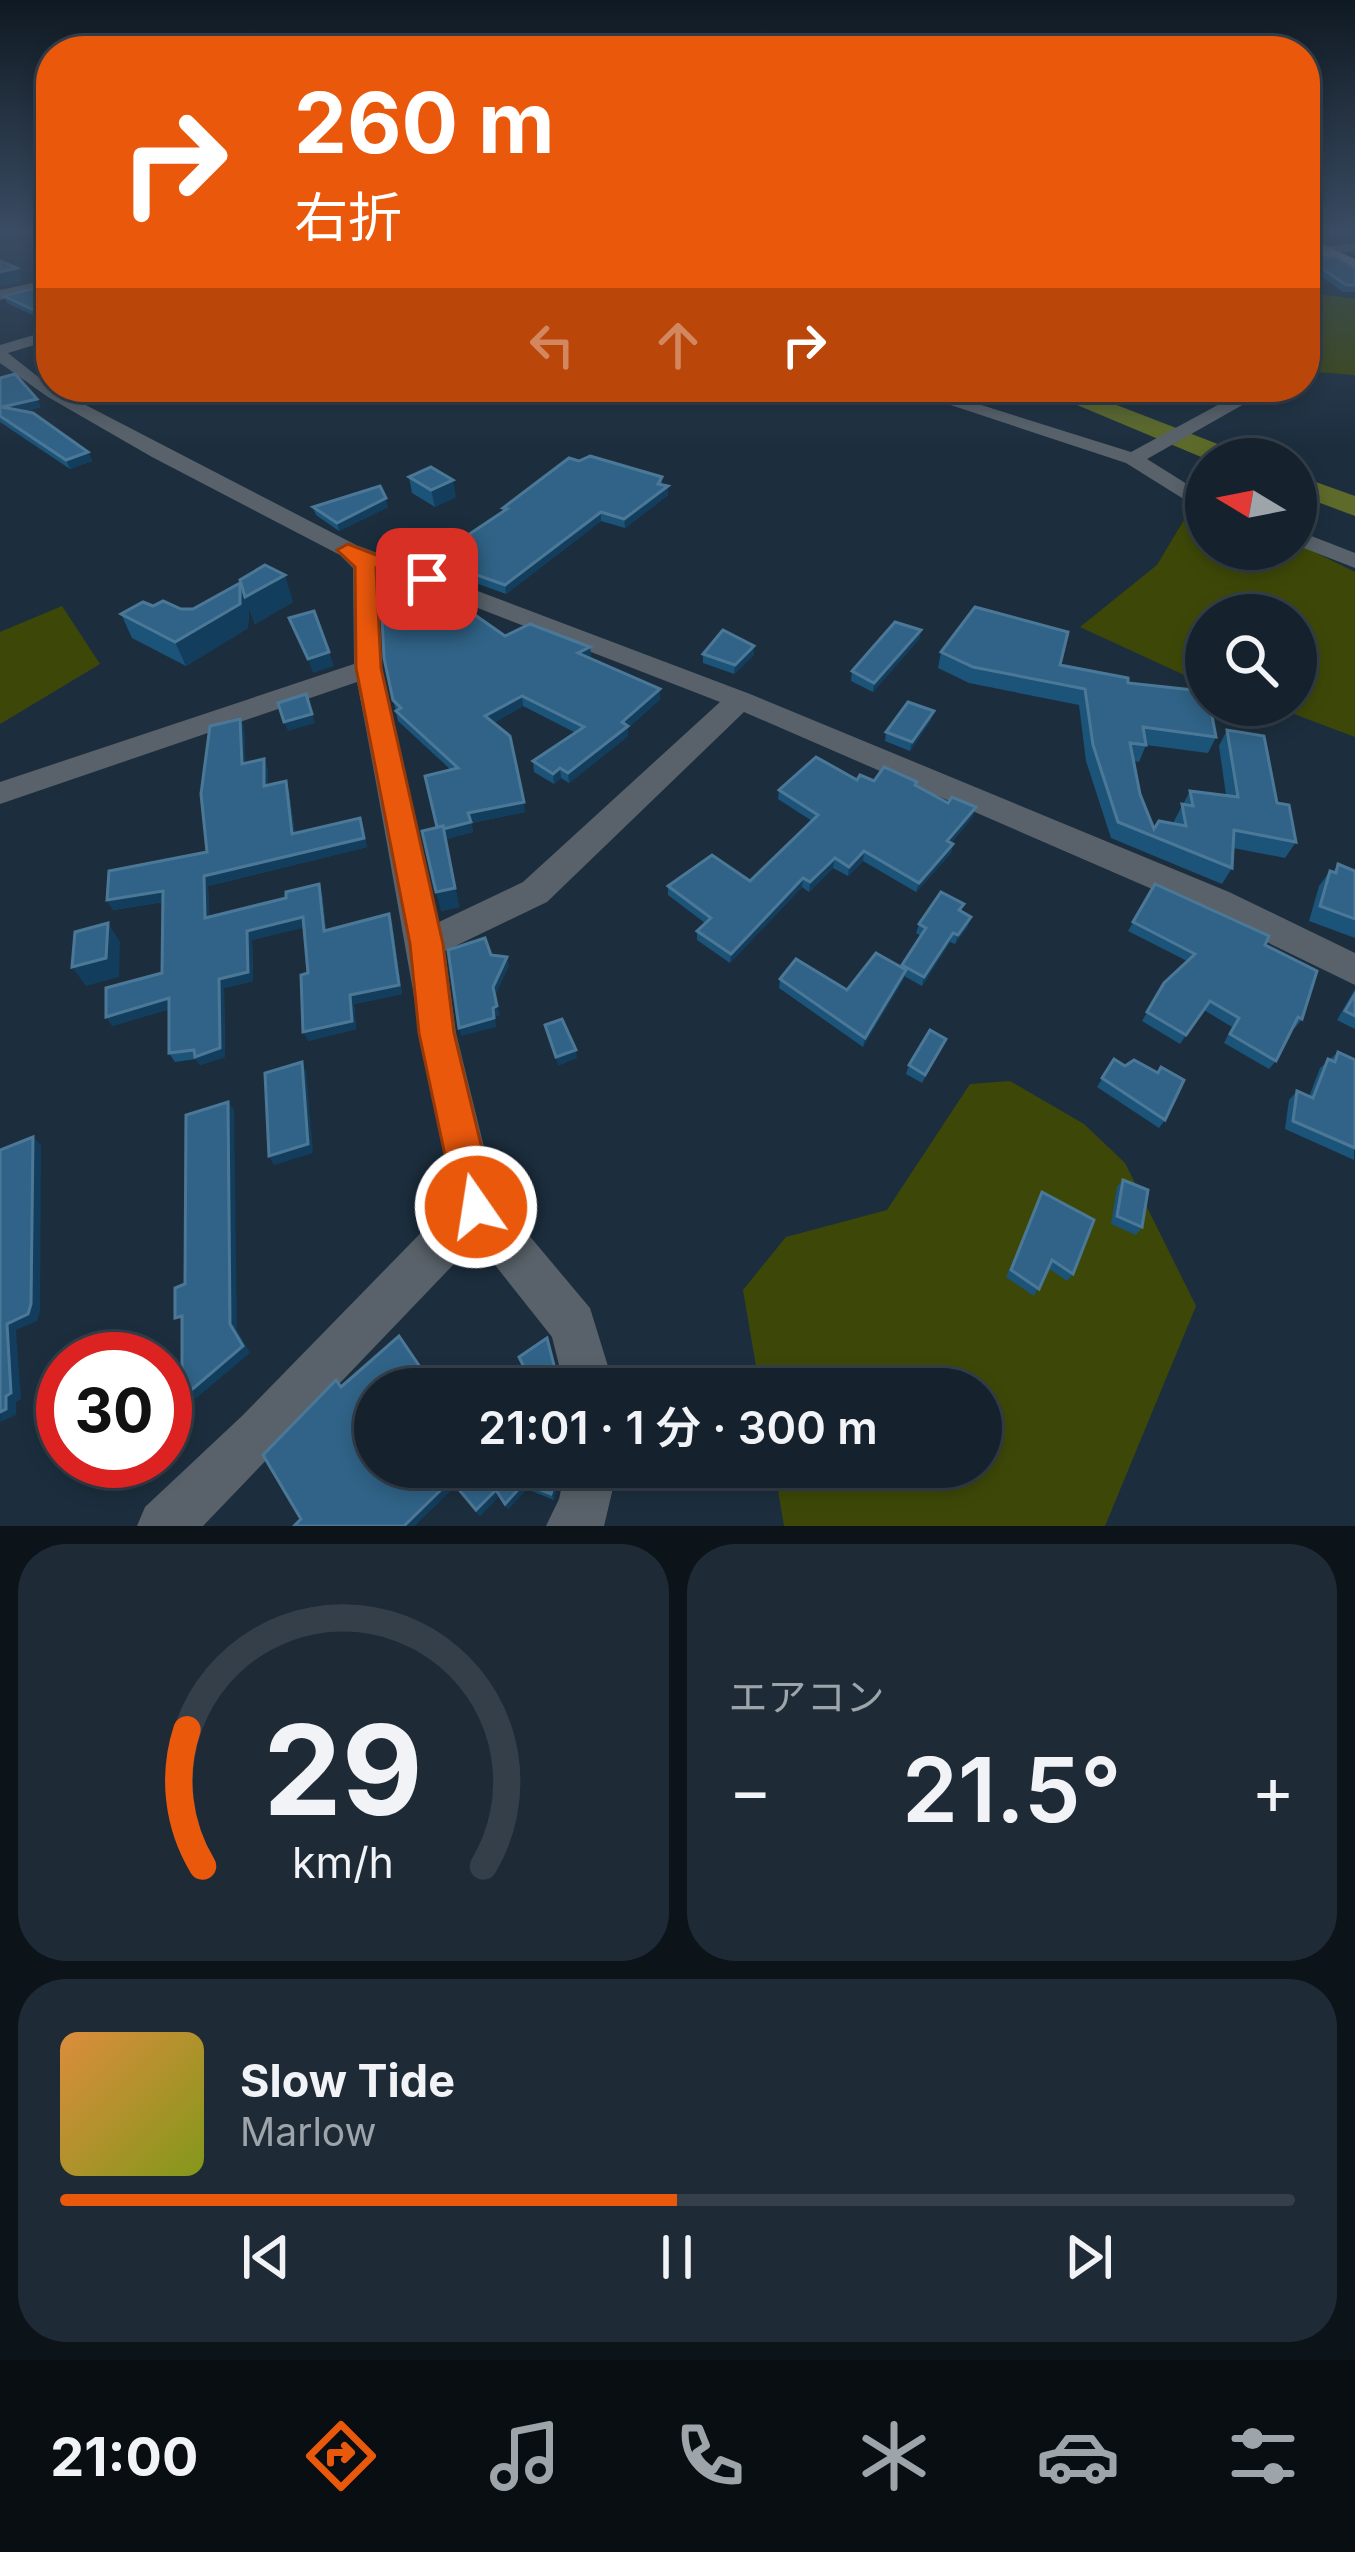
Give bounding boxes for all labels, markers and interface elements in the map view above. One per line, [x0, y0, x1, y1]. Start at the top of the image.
text: 260 m [294, 72, 555, 173]
icon: right [96, 84, 252, 240]
text: 右折 [294, 185, 402, 250]
icon: left [519, 312, 585, 378]
icon: ahead [645, 312, 711, 378]
icon: right [771, 312, 837, 378]
north arrow [1185, 438, 1317, 570]
map controls [1185, 438, 1317, 726]
pin [376, 528, 478, 630]
icon: arrive [394, 546, 460, 612]
button: search [1185, 594, 1317, 726]
position arrow [413, 1144, 539, 1270]
speed limit sign: 30 [36, 1332, 192, 1488]
text: 21:01 · 1 分 · 300 m [478, 1400, 878, 1455]
text: エアコン [729, 1673, 885, 1720]
text: 29 [263, 1694, 423, 1845]
text: 21.5° [902, 1735, 1122, 1844]
text: − [729, 1750, 772, 1830]
text: + [1251, 1750, 1295, 1830]
text: km/h [292, 1835, 394, 1887]
text: Slow Tide [240, 2053, 455, 2108]
text: Marlow [240, 2108, 376, 2155]
icon: previous [233, 2224, 299, 2290]
icon: pause [644, 2224, 710, 2290]
icon: next [1056, 2224, 1122, 2290]
icon: directions [299, 2414, 383, 2498]
icon: music [483, 2414, 567, 2498]
icon: phone [668, 2414, 752, 2498]
icon: climate [852, 2414, 936, 2498]
icon: car [1036, 2414, 1120, 2498]
icon: filters [1221, 2414, 1305, 2498]
text: 21:00 [50, 2424, 198, 2489]

